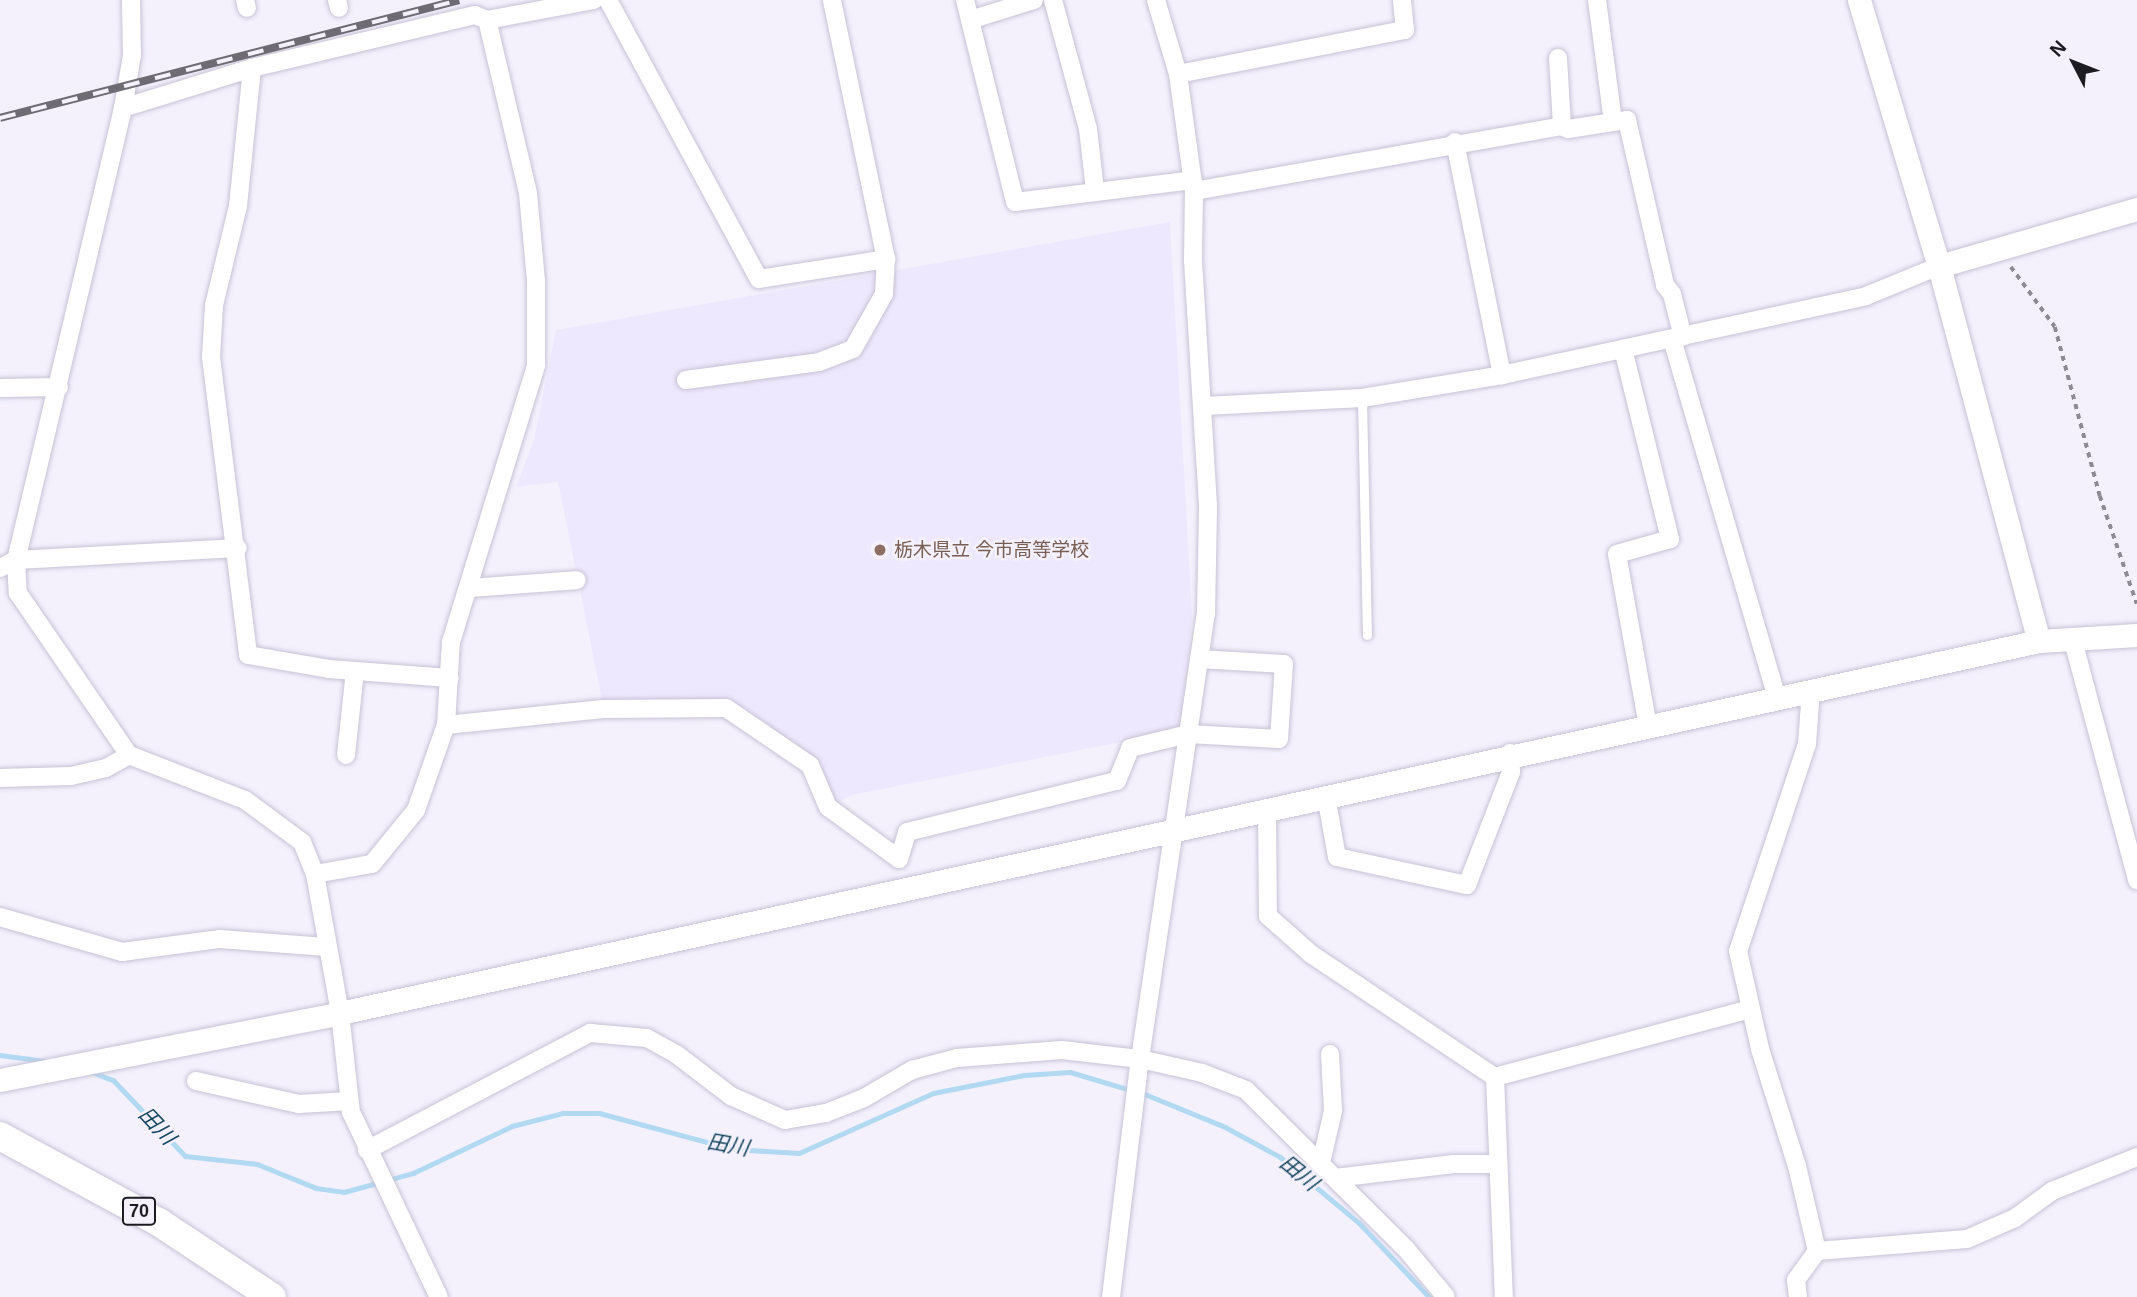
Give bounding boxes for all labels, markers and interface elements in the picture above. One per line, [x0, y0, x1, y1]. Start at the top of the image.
north arrow [2039, 28, 2109, 98]
text: N [2046, 36, 2070, 61]
place label: 栃木県立 今市高等学校 [894, 539, 1089, 561]
marker: 栃木県立 今市高等学校 [872, 542, 888, 558]
water label: 田川 [133, 1102, 181, 1150]
water label: 田川 [705, 1129, 751, 1161]
water label: 田川 [1275, 1150, 1323, 1196]
road number: 70 [122, 1196, 156, 1226]

